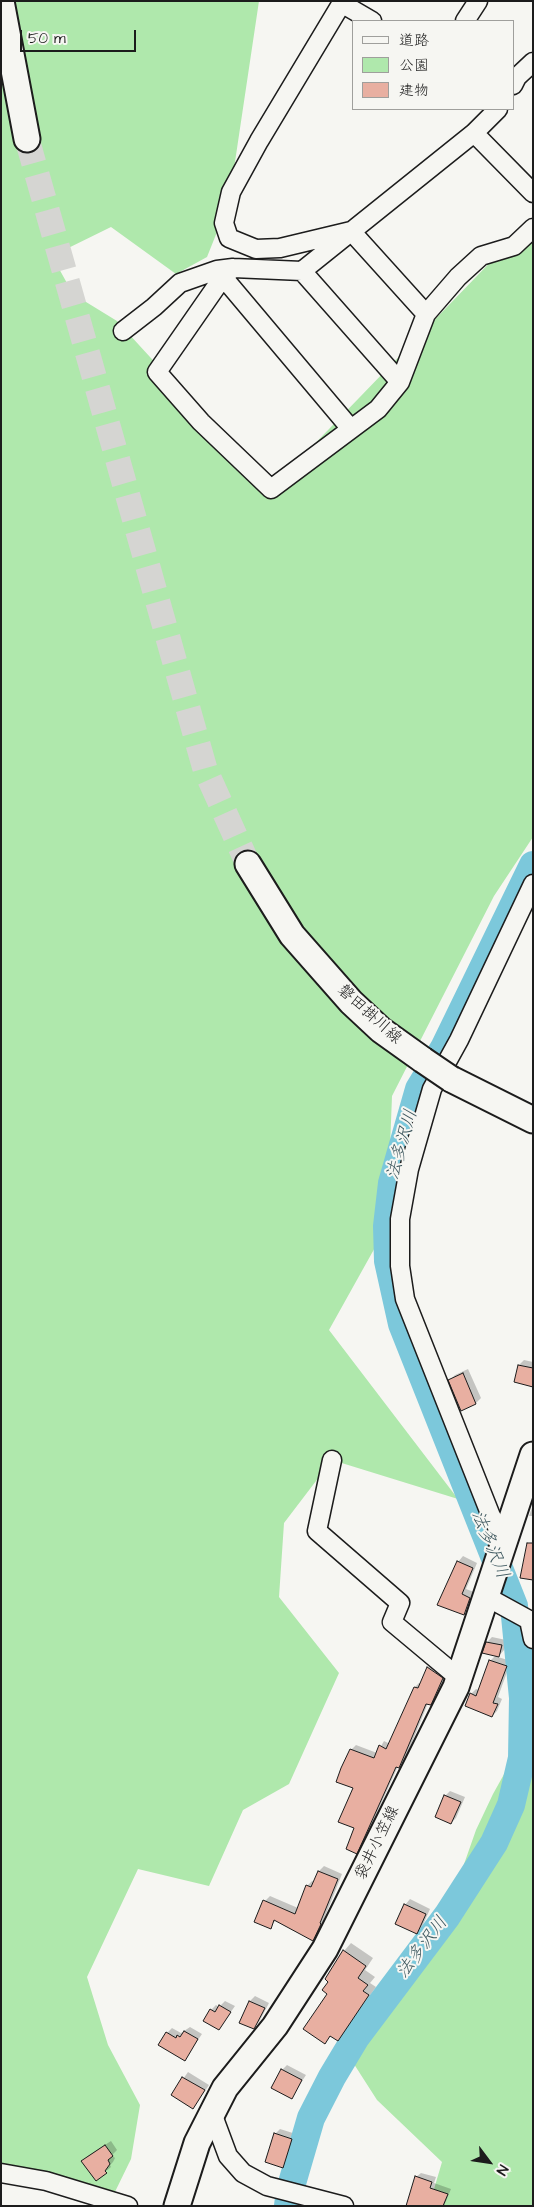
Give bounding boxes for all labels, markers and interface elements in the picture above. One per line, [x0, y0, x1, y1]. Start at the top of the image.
scale bar [22, 20, 139, 52]
legend [352, 20, 514, 110]
text: 50 m [28, 28, 66, 49]
text: 道路 [399, 30, 429, 51]
text: 公園 [399, 55, 429, 76]
text: 建物 [399, 80, 429, 101]
street label: 磐田掛川線 [333, 981, 405, 1049]
water label: 法多沢川 [383, 1107, 423, 1183]
water label: 法多沢川 [466, 1508, 512, 1582]
street label: 袋井小笠線 [352, 1803, 404, 1883]
water label: 法多沢川 [393, 1913, 453, 1983]
north arrow [464, 2137, 514, 2187]
text: N [491, 2161, 513, 2179]

